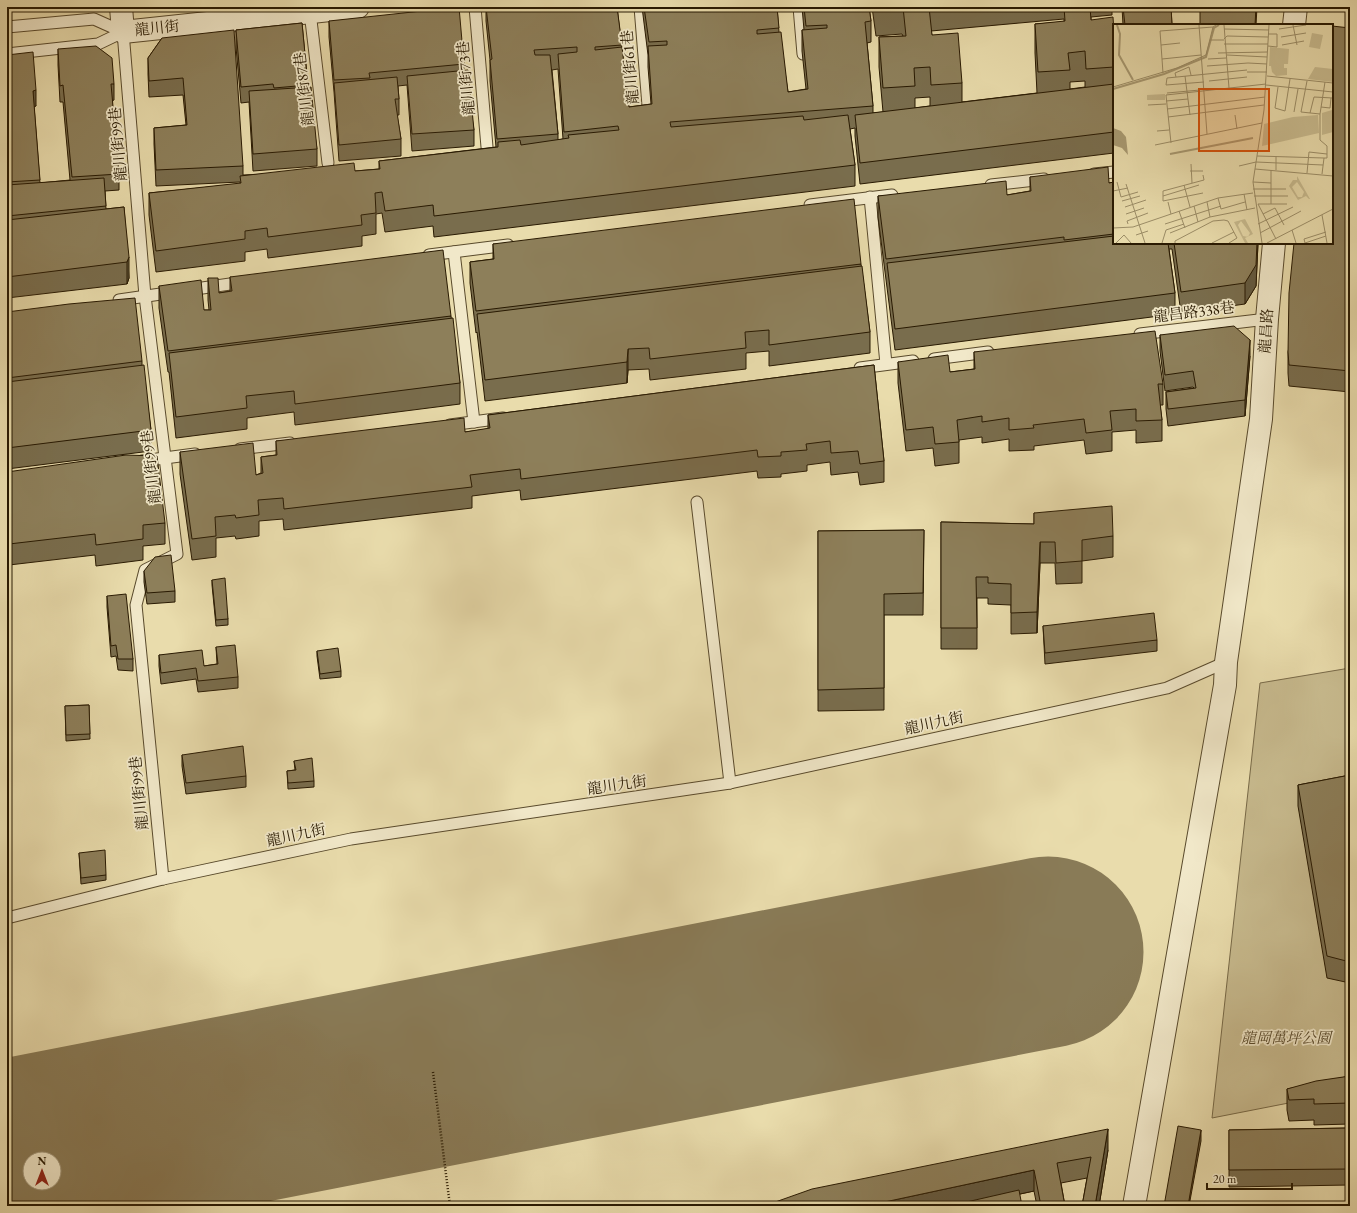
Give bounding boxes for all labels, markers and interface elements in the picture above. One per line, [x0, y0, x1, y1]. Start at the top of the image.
street label: 龍川街 [134, 16, 180, 39]
inset map [1113, 24, 1333, 244]
street label: 龍川街61巷 [617, 29, 642, 105]
street label: 龍川街73巷 [453, 40, 478, 116]
street label: 龍川街87巷 [290, 51, 317, 127]
street label: 龍川街99巷 [105, 106, 130, 182]
street label: 龍昌路338巷 [1152, 297, 1236, 326]
street label: 龍昌路 [1254, 308, 1277, 354]
street label: 龍川街99巷 [137, 429, 164, 505]
street label: 龍川九街 [903, 707, 965, 738]
street label: 龍川街99巷 [125, 755, 152, 831]
street label: 龍川九街 [586, 771, 648, 798]
street label: 龍川九街 [265, 819, 327, 850]
park label: 龍岡萬坪公園 [1241, 1028, 1333, 1047]
north arrow [22, 1151, 62, 1191]
text: N [38, 1154, 47, 1168]
scale bar [1207, 1165, 1292, 1191]
text: 20 m [1213, 1171, 1237, 1187]

